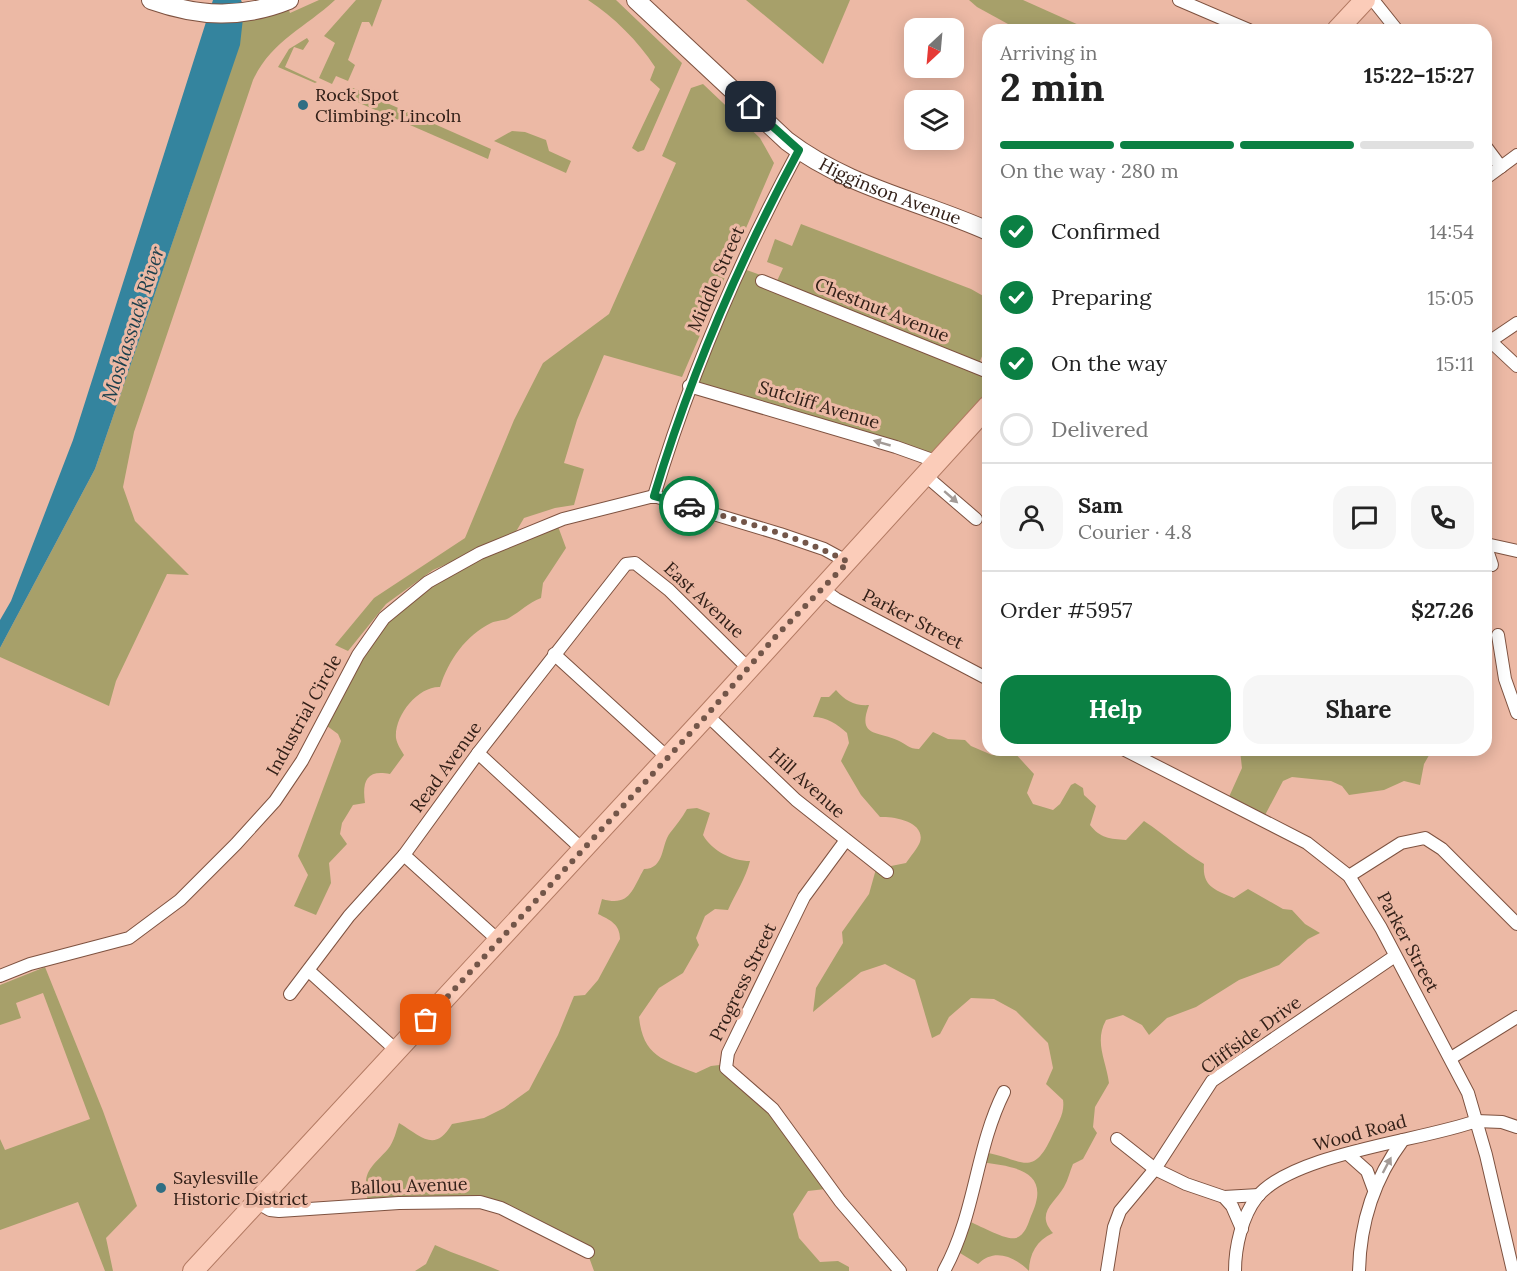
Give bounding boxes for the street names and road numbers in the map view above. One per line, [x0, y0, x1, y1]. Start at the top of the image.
street label: Higginson Avenue [815, 152, 965, 230]
street label: Middle Street [682, 222, 749, 335]
street label: Chestnut Avenue [812, 272, 953, 347]
street label: Sutcliff Avenue [756, 375, 883, 434]
street label: East Avenue [659, 557, 750, 643]
street label: Parker Street [859, 583, 968, 654]
street label: Industrial Circle [261, 650, 346, 779]
street label: Read Avenue [405, 717, 486, 817]
street label: Hill Avenue [764, 742, 850, 823]
street label: Parker Street [1372, 888, 1445, 996]
street label: Progress Street [704, 919, 781, 1045]
street label: Cliffside Drive [1196, 990, 1306, 1079]
street label: Wood Road [1311, 1109, 1409, 1156]
street label: Ballou Avenue [350, 1172, 468, 1199]

